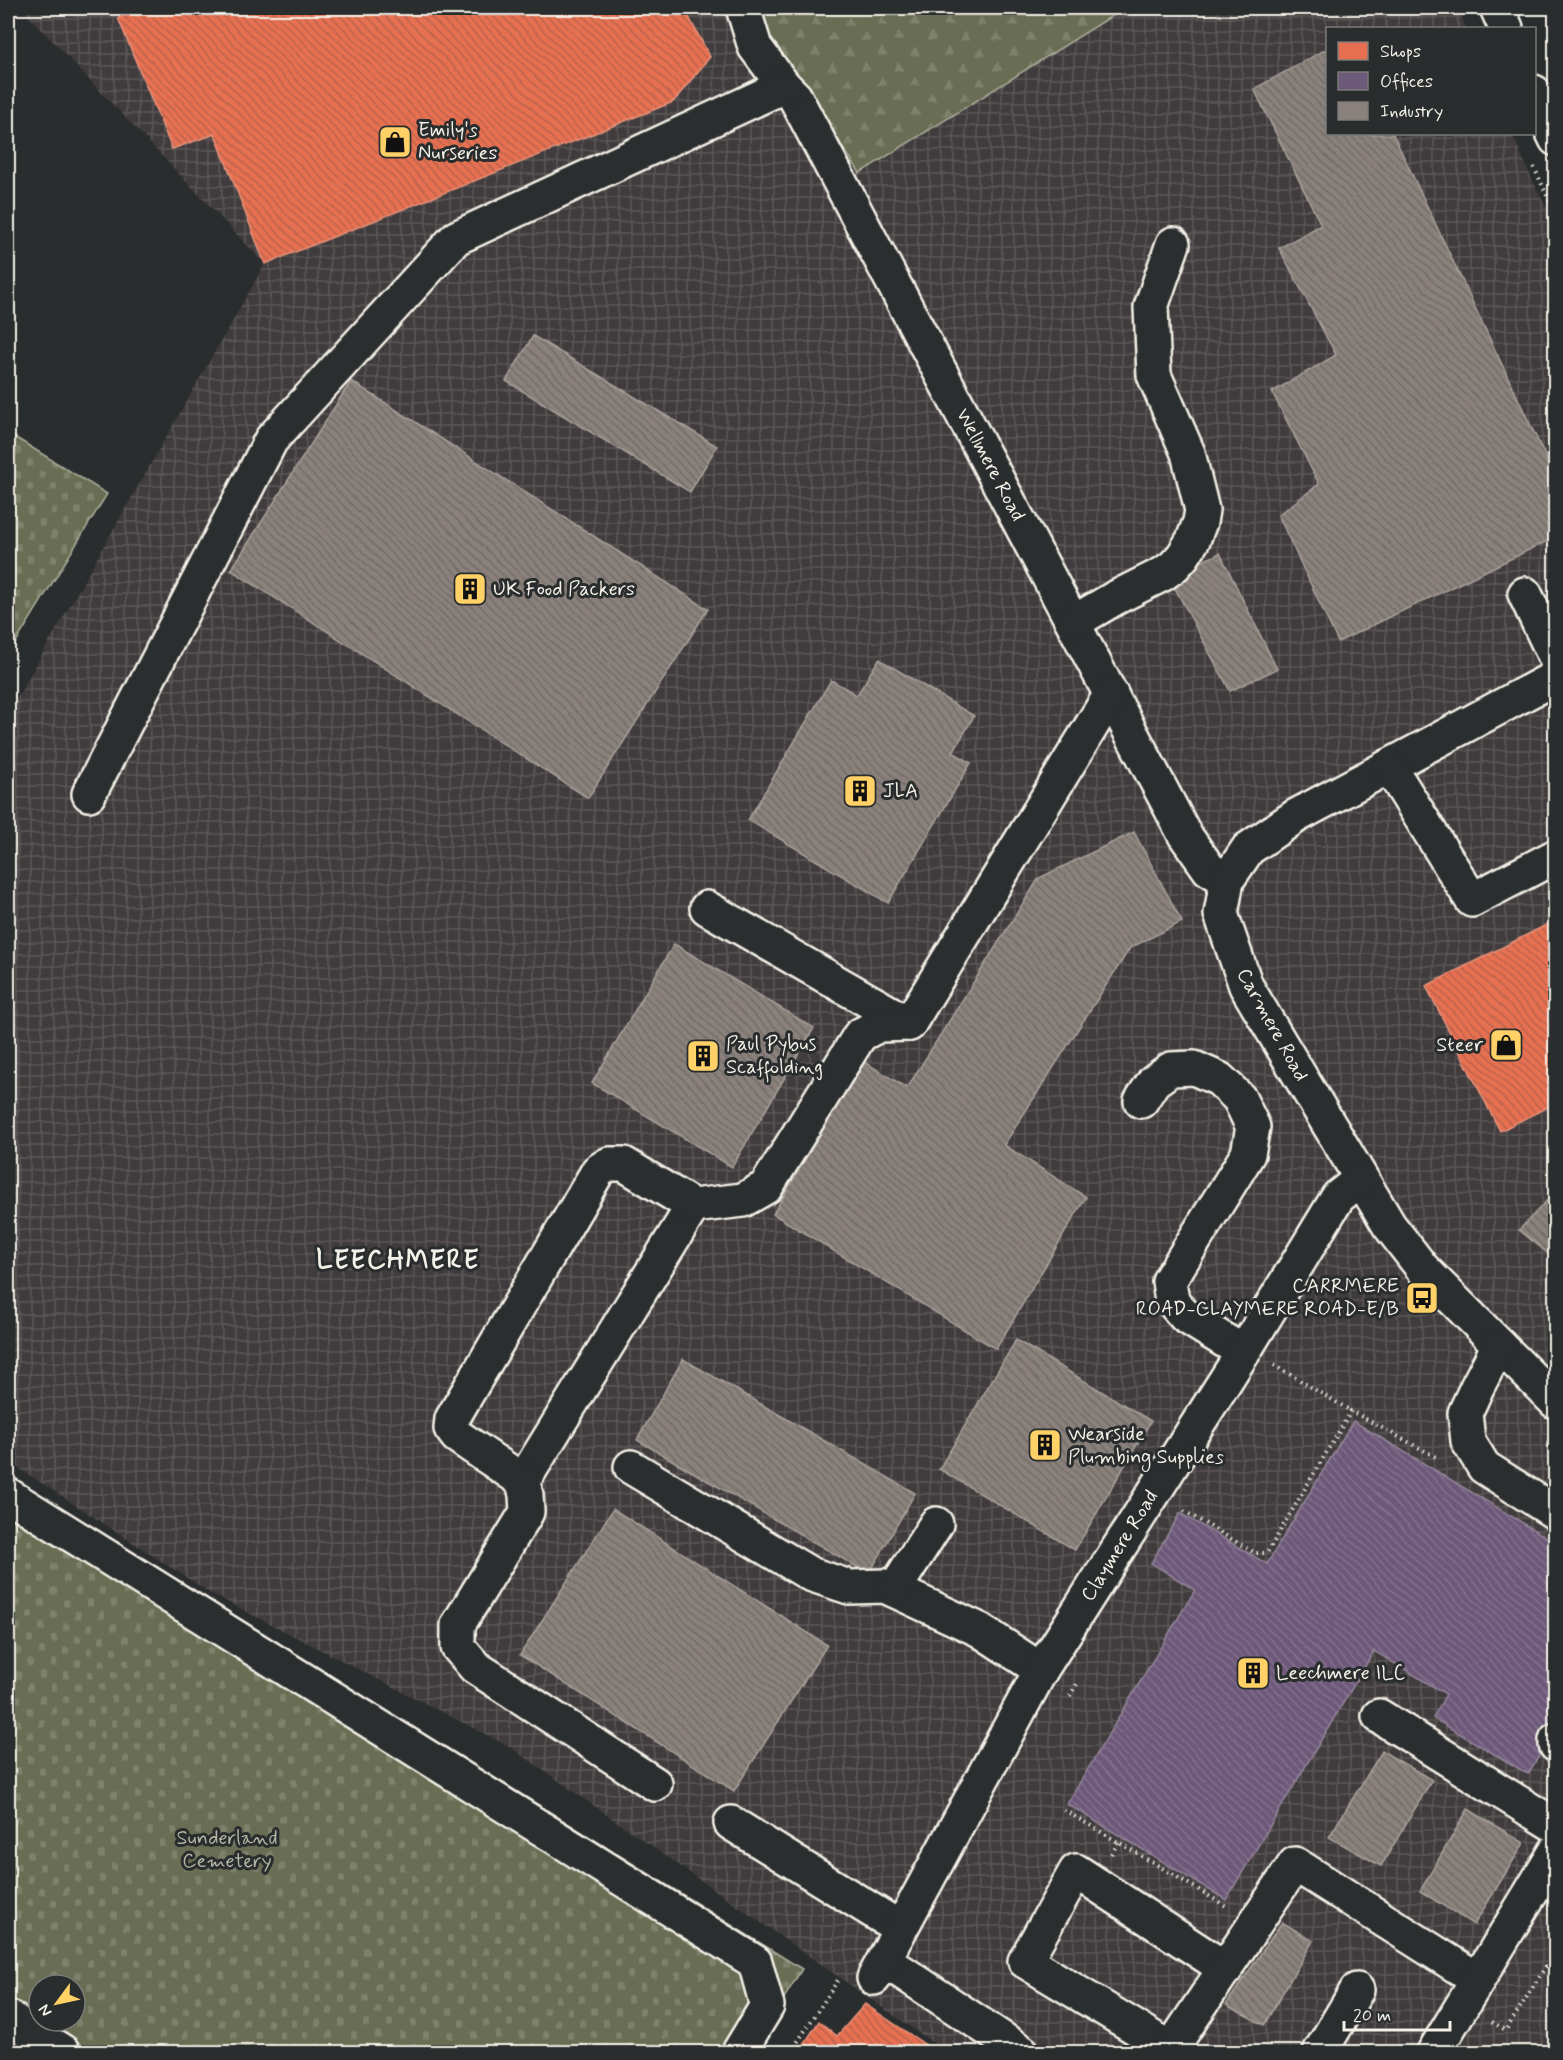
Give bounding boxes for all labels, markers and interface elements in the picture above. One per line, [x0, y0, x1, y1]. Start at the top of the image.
legend [1326, 27, 1536, 135]
text: Shops [1380, 40, 1421, 64]
text: Offices [1380, 70, 1433, 94]
text: Industry [1380, 100, 1443, 124]
place label: Emily's Nurseries [418, 117, 497, 167]
shop icon: Emily's Nurseries [377, 124, 413, 160]
street label: Wellmere Road [949, 404, 1031, 526]
building icon: UK Food Packers [452, 571, 488, 607]
place label: UK Food Packers [493, 576, 635, 603]
building icon: JLA [842, 773, 878, 809]
place label: JLA [883, 778, 918, 805]
street label: Carmere Road [1230, 964, 1314, 1086]
shop icon: Steer [1488, 1027, 1524, 1063]
place label: Paul Pybus Scaffolding [726, 1031, 823, 1083]
place label: Steer [1436, 1032, 1484, 1059]
building icon: Paul Pybus Scaffolding [685, 1038, 721, 1074]
district label: LEECHMERE [316, 1244, 480, 1278]
place label: CARRMERE ROAD-CLAYMERE ROAD-E/B [1136, 1273, 1399, 1323]
bus stop icon: CARRMERE ROAD-CLAYMERE ROAD-E/B [1404, 1280, 1440, 1316]
place label: Wearside Plumbing Supplies [1068, 1421, 1224, 1472]
building icon: Wearside Plumbing Supplies [1027, 1427, 1063, 1463]
street label: Claymere Road [1075, 1485, 1165, 1607]
building icon: Leechmere ILC [1235, 1655, 1271, 1691]
place label: Leechmere ILC [1276, 1660, 1406, 1687]
park label: Sunderland Cemetery [176, 1825, 278, 1875]
north arrow [27, 1973, 87, 2033]
scale bar [1344, 1994, 1450, 2032]
text: N [34, 2000, 57, 2021]
text: 20 m [1353, 2004, 1391, 2028]

